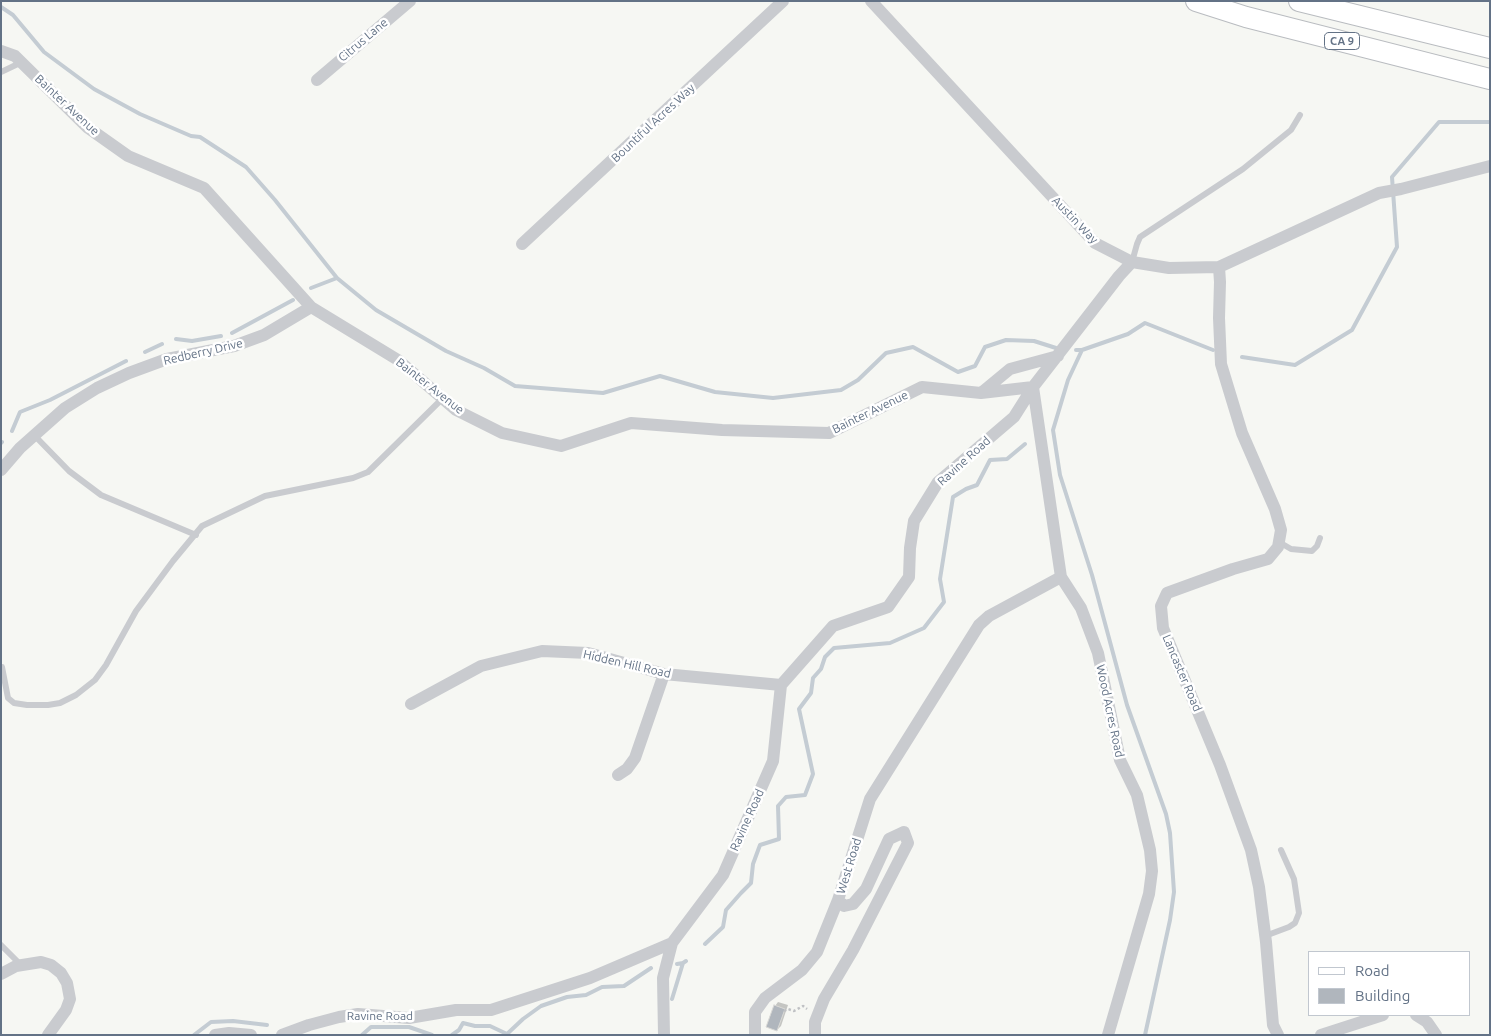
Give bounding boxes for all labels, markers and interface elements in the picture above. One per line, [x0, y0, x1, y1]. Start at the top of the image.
street label: Citrus Lane [335, 15, 391, 65]
road number: CA 9 [1324, 32, 1360, 49]
street label: Bainter Avenue [32, 72, 102, 138]
street label: Bountiful Acres Way [608, 81, 698, 165]
street label: Austin Way [1049, 193, 1101, 247]
street label: Redberry Drive [162, 336, 244, 368]
street label: Bainter Avenue [393, 355, 467, 417]
street label: Bainter Avenue [830, 387, 910, 437]
street label: Ravine Road [935, 433, 993, 489]
street label: Lancaster Road [1159, 632, 1205, 714]
street label: Hidden Hill Road [582, 647, 672, 681]
street label: Wood Acres Road [1093, 663, 1127, 759]
street label: Ravine Road [727, 787, 767, 853]
street label: West Road [834, 836, 864, 896]
legend [1308, 951, 1471, 1016]
text: Road [1355, 962, 1390, 979]
text: Building [1355, 987, 1410, 1004]
street label: Ravine Road [347, 1009, 413, 1023]

